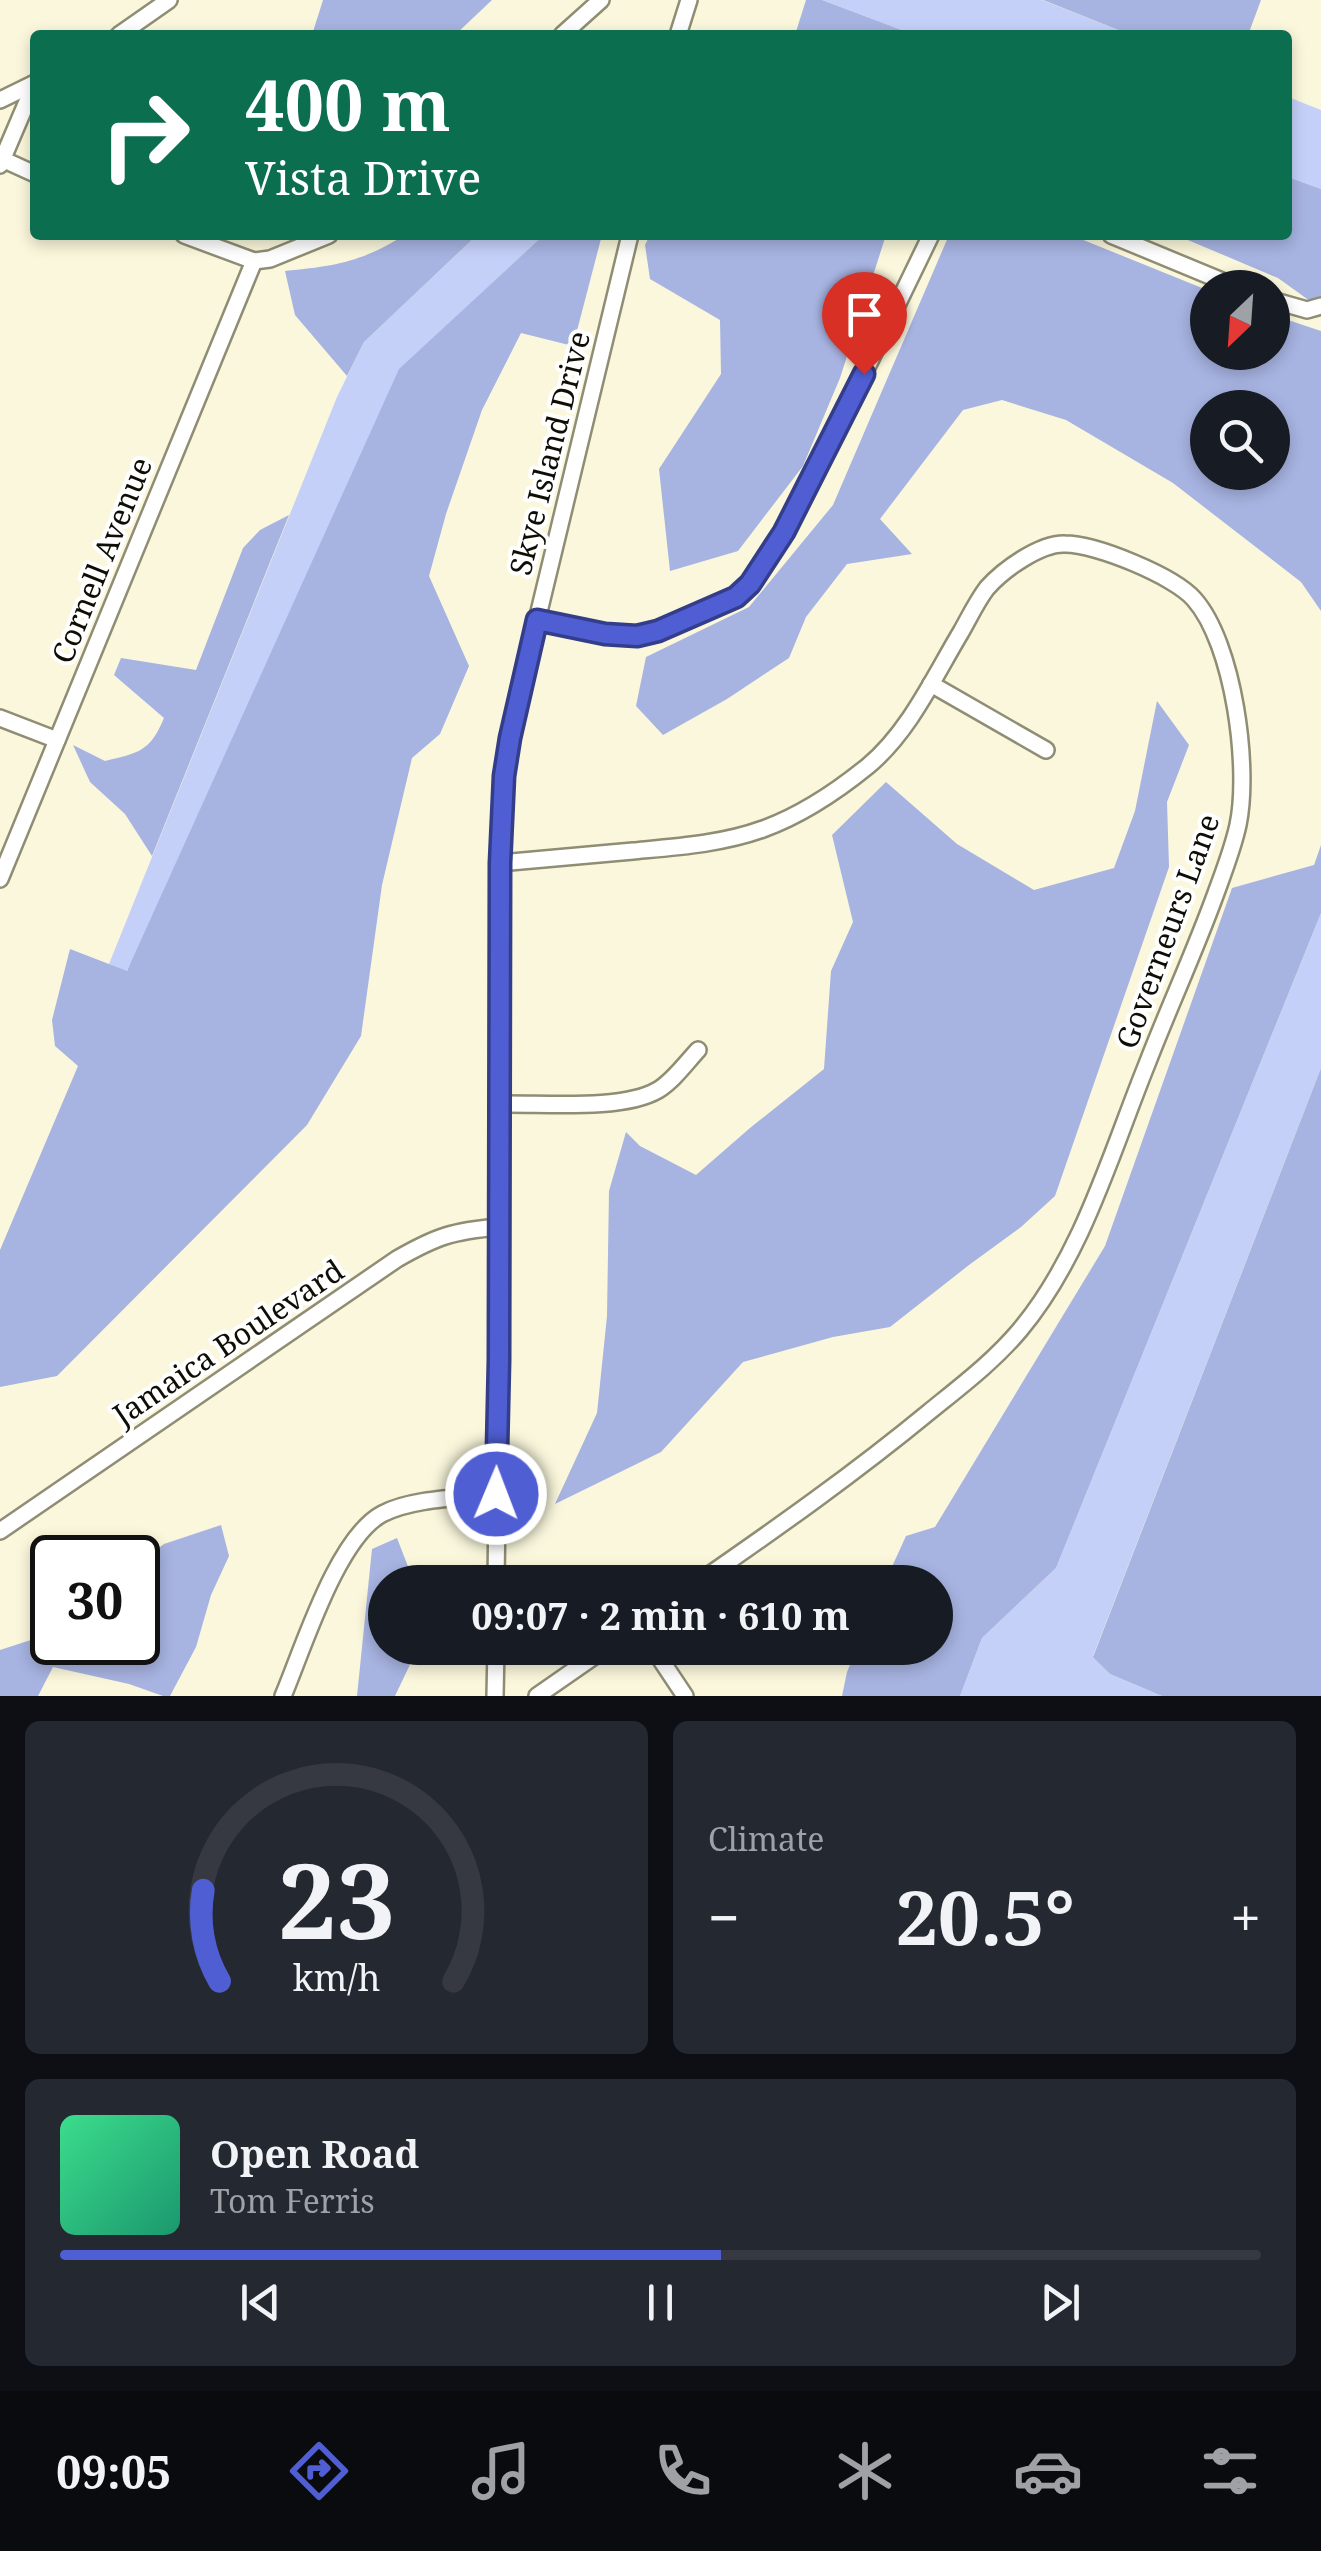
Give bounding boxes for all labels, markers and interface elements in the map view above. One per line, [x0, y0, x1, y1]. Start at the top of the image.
text: 400 m [245, 56, 451, 152]
icon: right [80, 70, 210, 200]
text: Vista Drive [245, 147, 481, 208]
north arrow [1190, 270, 1290, 370]
map controls [1190, 270, 1290, 490]
pin [822, 272, 907, 375]
icon: arrive [837, 287, 892, 342]
street label: Skye Island Drive [499, 327, 599, 579]
button: search [1190, 390, 1290, 490]
street label: Cornell Avenue [41, 451, 161, 669]
street label: Governeurs Lane [1105, 808, 1229, 1054]
street label: Jamaica Boulevard [104, 1250, 351, 1435]
position arrow [444, 1442, 548, 1546]
speed limit sign: 30 [30, 1535, 160, 1665]
text: 09:07 · 2 min · 610 m [471, 1589, 850, 1641]
text: Climate [708, 1817, 824, 1860]
text: 23 [278, 1828, 395, 1969]
text: 20.5° [895, 1865, 1075, 1967]
text: − [708, 1879, 740, 1954]
text: + [1230, 1879, 1261, 1954]
text: km/h [293, 1953, 380, 2001]
text: Open Road [210, 2127, 419, 2179]
text: Tom Ferris [210, 2179, 375, 2222]
icon: previous [233, 2275, 288, 2330]
icon: pause [633, 2275, 688, 2330]
icon: next [1033, 2275, 1088, 2330]
icon: directions [284, 2436, 354, 2506]
icon: music [466, 2436, 536, 2506]
icon: phone [648, 2436, 718, 2506]
icon: climate [830, 2436, 900, 2506]
icon: car [1013, 2436, 1083, 2506]
icon: filters [1195, 2436, 1265, 2506]
text: 09:05 [56, 2441, 172, 2502]

